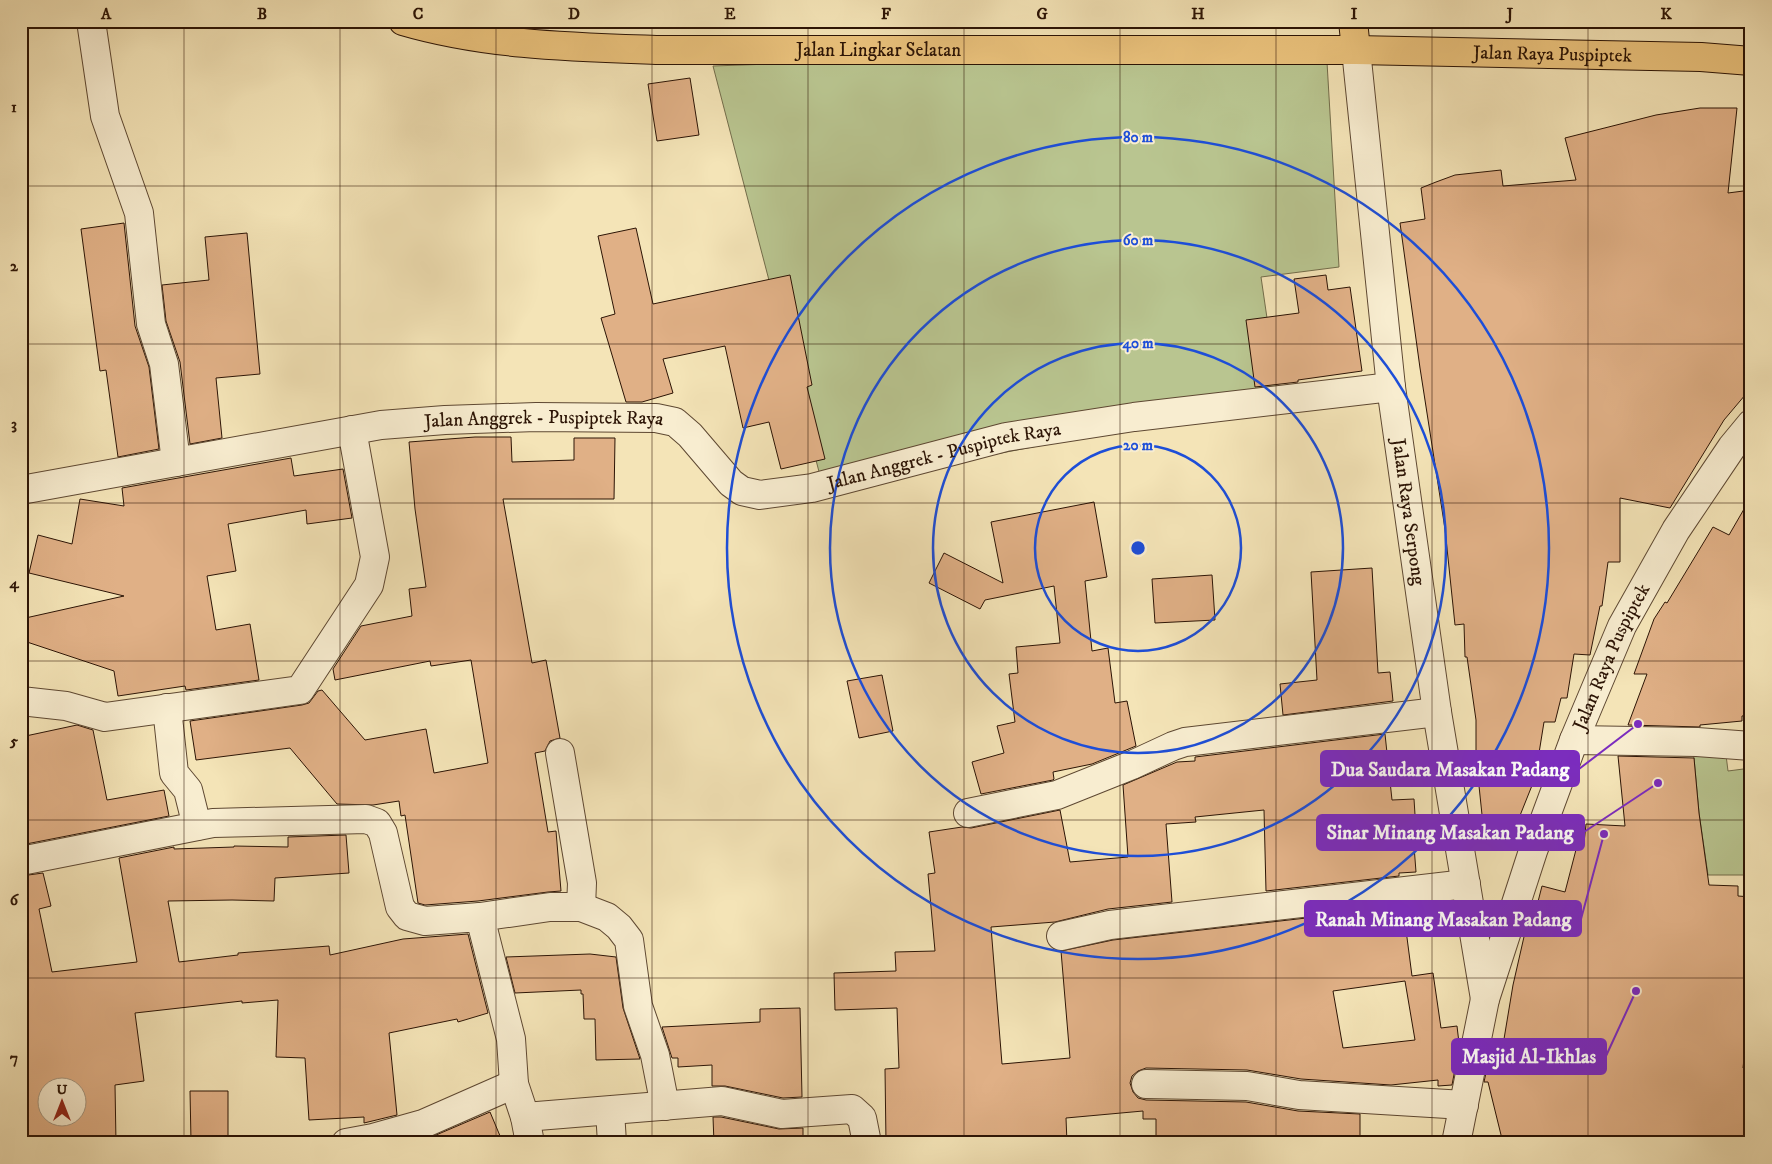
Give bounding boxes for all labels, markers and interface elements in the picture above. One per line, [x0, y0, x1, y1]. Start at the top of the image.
text: A [100, 4, 112, 24]
text: B [257, 4, 267, 24]
text: C [413, 4, 423, 24]
text: D [568, 4, 580, 24]
text: E [724, 4, 736, 24]
text: F [881, 4, 891, 24]
text: G [1036, 4, 1048, 24]
text: H [1191, 4, 1205, 24]
text: I [1351, 4, 1358, 24]
text: J [1505, 4, 1514, 24]
text: K [1660, 4, 1672, 24]
street label: Jalan Lingkar Selatan [794, 39, 961, 62]
street label: Jalan Raya Puspiptek [1471, 41, 1633, 67]
text: 1 [11, 97, 17, 117]
text: 80 m [1123, 128, 1154, 147]
text: 60 m [1123, 231, 1154, 250]
text: 2 [10, 256, 19, 276]
text: 40 m [1121, 334, 1154, 353]
street label: Jalan Anggrek - Puspiptek Raya [421, 405, 666, 433]
text: 3 [11, 414, 17, 434]
street label: Jalan Anggrek - Puspiptek Raya [823, 417, 1062, 496]
street label: Jalan Raya Serpong [1387, 435, 1431, 587]
text: 20 m [1123, 436, 1154, 455]
centre of rings [1129, 539, 1147, 557]
text: 4 [8, 573, 19, 593]
street label: Jalan Raya Puspiptek [1567, 579, 1655, 735]
text: 5 [9, 731, 18, 751]
callout: Dua Saudara Masakan Padang [1321, 751, 1579, 786]
text: Dua Saudara Masakan Padang [1331, 758, 1571, 783]
callout: Sinar Minang Masakan Padang [1317, 815, 1584, 850]
text: Sinar Minang Masakan Padang [1326, 821, 1575, 846]
text: 6 [10, 890, 20, 910]
callout: Ranah Minang Masakan Padang [1305, 901, 1581, 936]
text: Ranah Minang Masakan Padang [1315, 908, 1572, 933]
callout: Masjid Al-Ikhlas [1452, 1039, 1606, 1074]
text: Masjid Al-Ikhlas [1462, 1045, 1596, 1070]
text: 7 [10, 1048, 18, 1068]
north arrow [38, 1076, 88, 1126]
text: U [57, 1081, 68, 1099]

